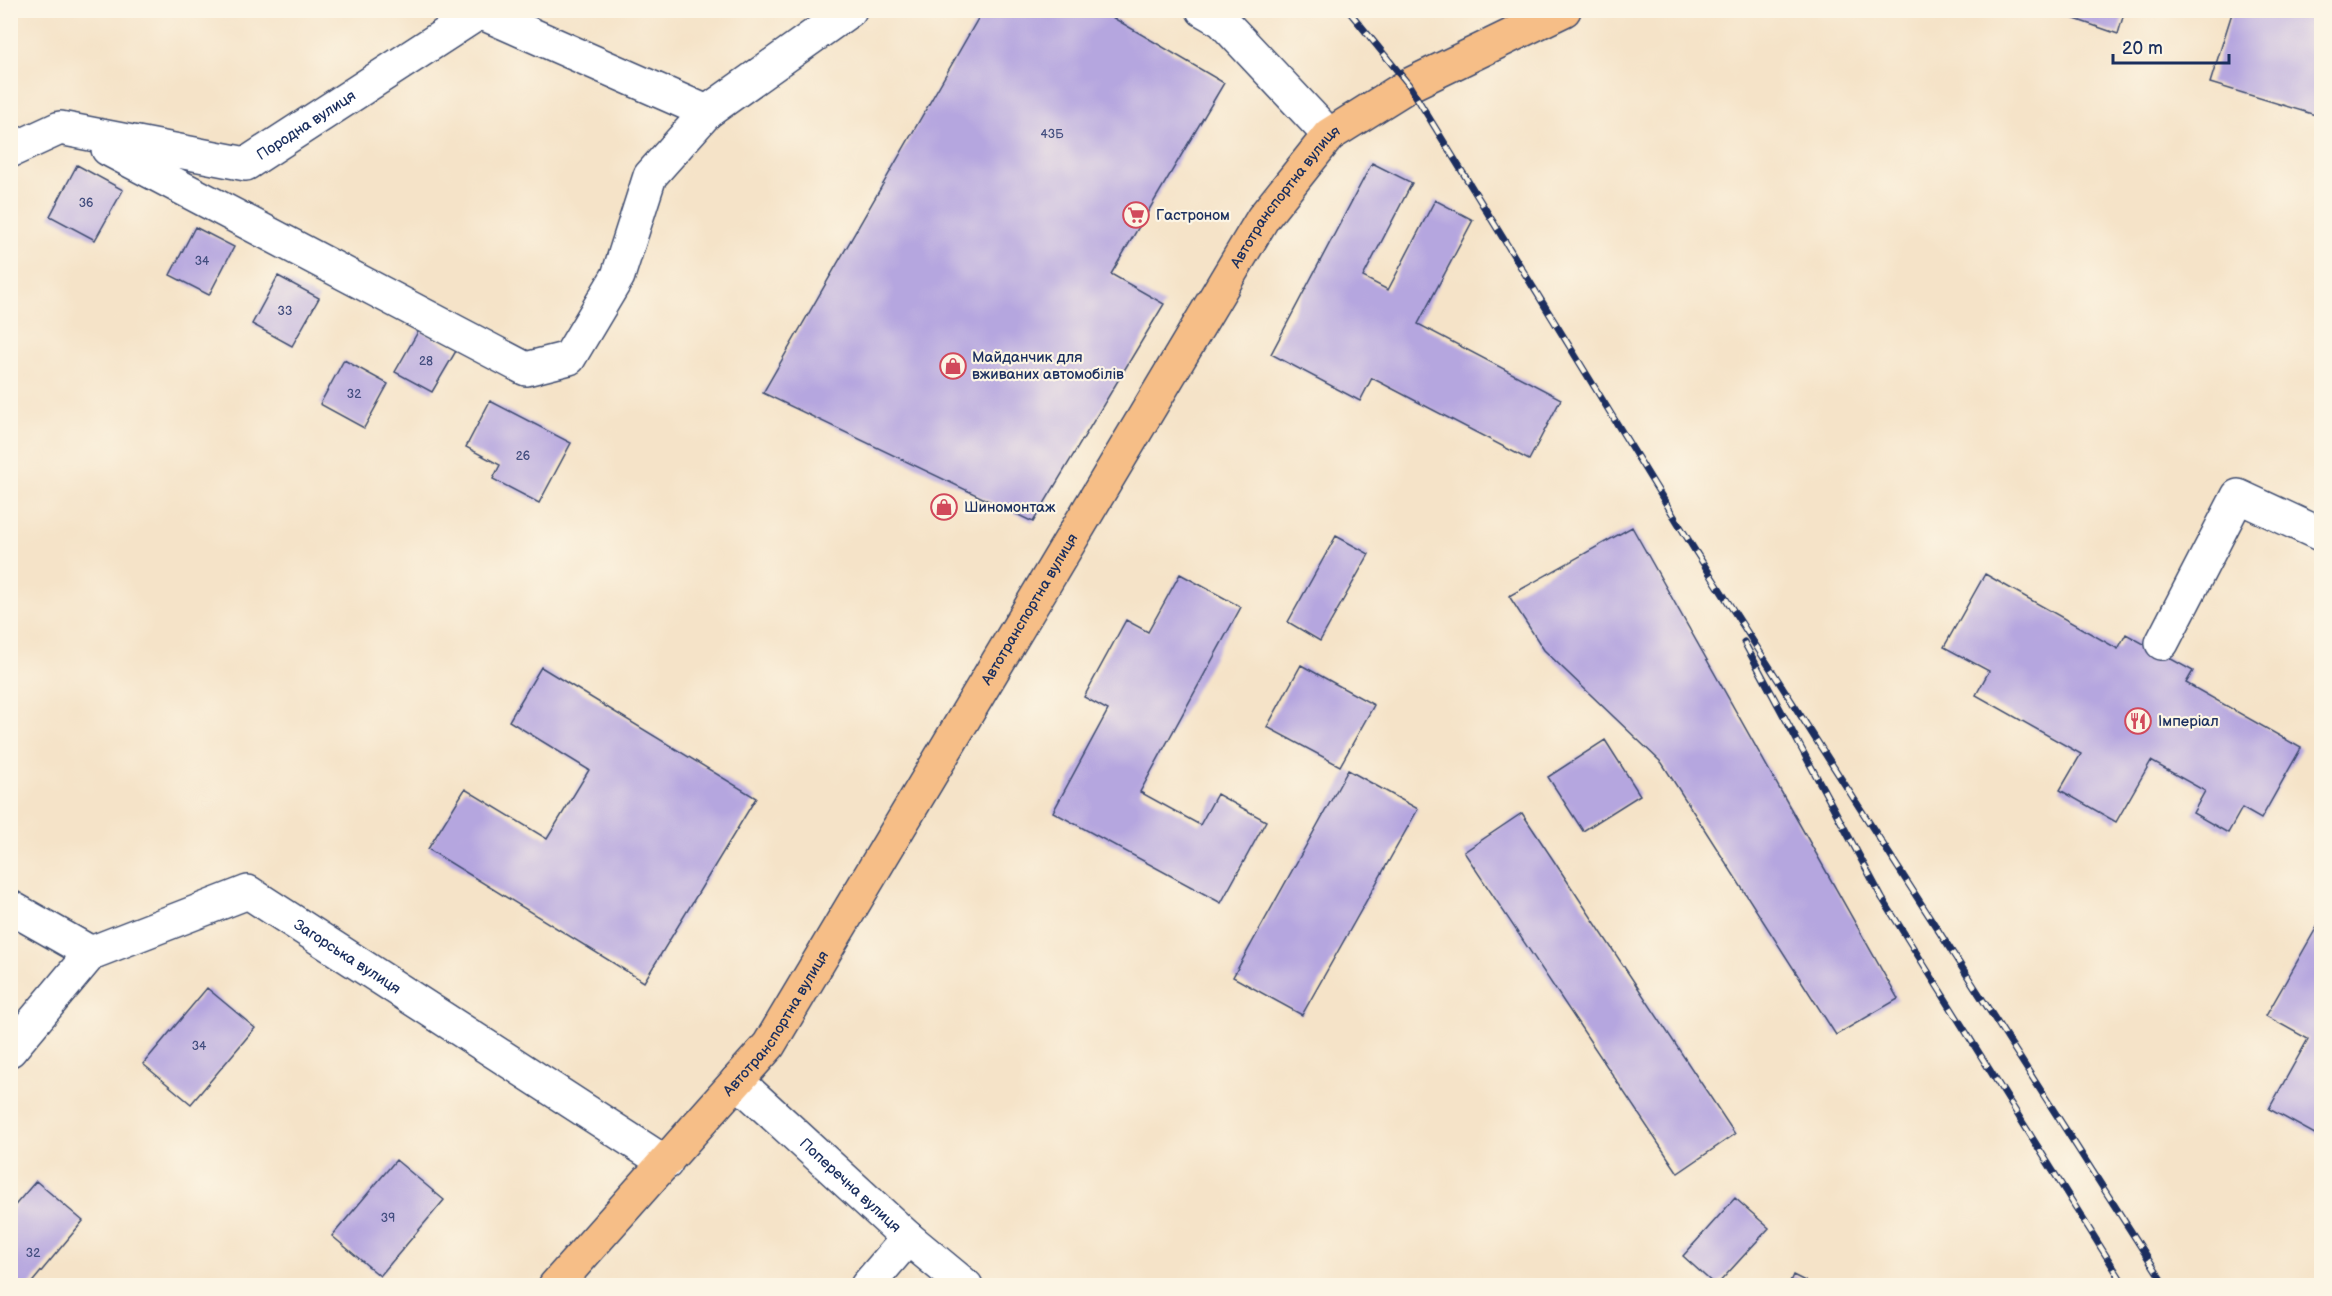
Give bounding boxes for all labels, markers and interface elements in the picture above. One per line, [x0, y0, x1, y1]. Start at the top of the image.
scale bar [2113, 27, 2228, 65]
text: 20 m [2122, 38, 2163, 59]
street label: Породна вулиця [253, 86, 359, 165]
street label: Автотранспортна вулиця [1226, 122, 1344, 272]
house number: 43Б [1040, 127, 1064, 142]
house number: 36 [79, 196, 93, 211]
supermarket icon: Гастроном [1121, 200, 1151, 230]
place label: Гастроном [1156, 206, 1230, 225]
house number: 34 [195, 254, 210, 269]
house number: 33 [278, 304, 292, 319]
place label: Майданчик для вживаних автомобілів [972, 348, 1124, 384]
shop icon: Майданчик для вживаних автомобілів [938, 351, 968, 381]
house number: 28 [419, 354, 433, 369]
house number: 32 [347, 387, 361, 402]
house number: 26 [516, 449, 530, 464]
shop icon: Шиномонтаж [929, 492, 959, 522]
place label: Шиномонтаж [964, 498, 1056, 517]
street label: Автотранспортна вулиця [977, 530, 1082, 690]
restaurant icon: Імперіал [2123, 706, 2153, 736]
place label: Імперіал [2158, 712, 2219, 731]
street label: Загорська вулиця [290, 915, 404, 998]
street label: Автотранспортна вулиця [718, 947, 833, 1101]
house number: 34 [192, 1039, 207, 1054]
street label: Поперечна вулиця [795, 1134, 905, 1237]
house number: 39 [381, 1211, 395, 1226]
house number: 32 [26, 1246, 40, 1261]

